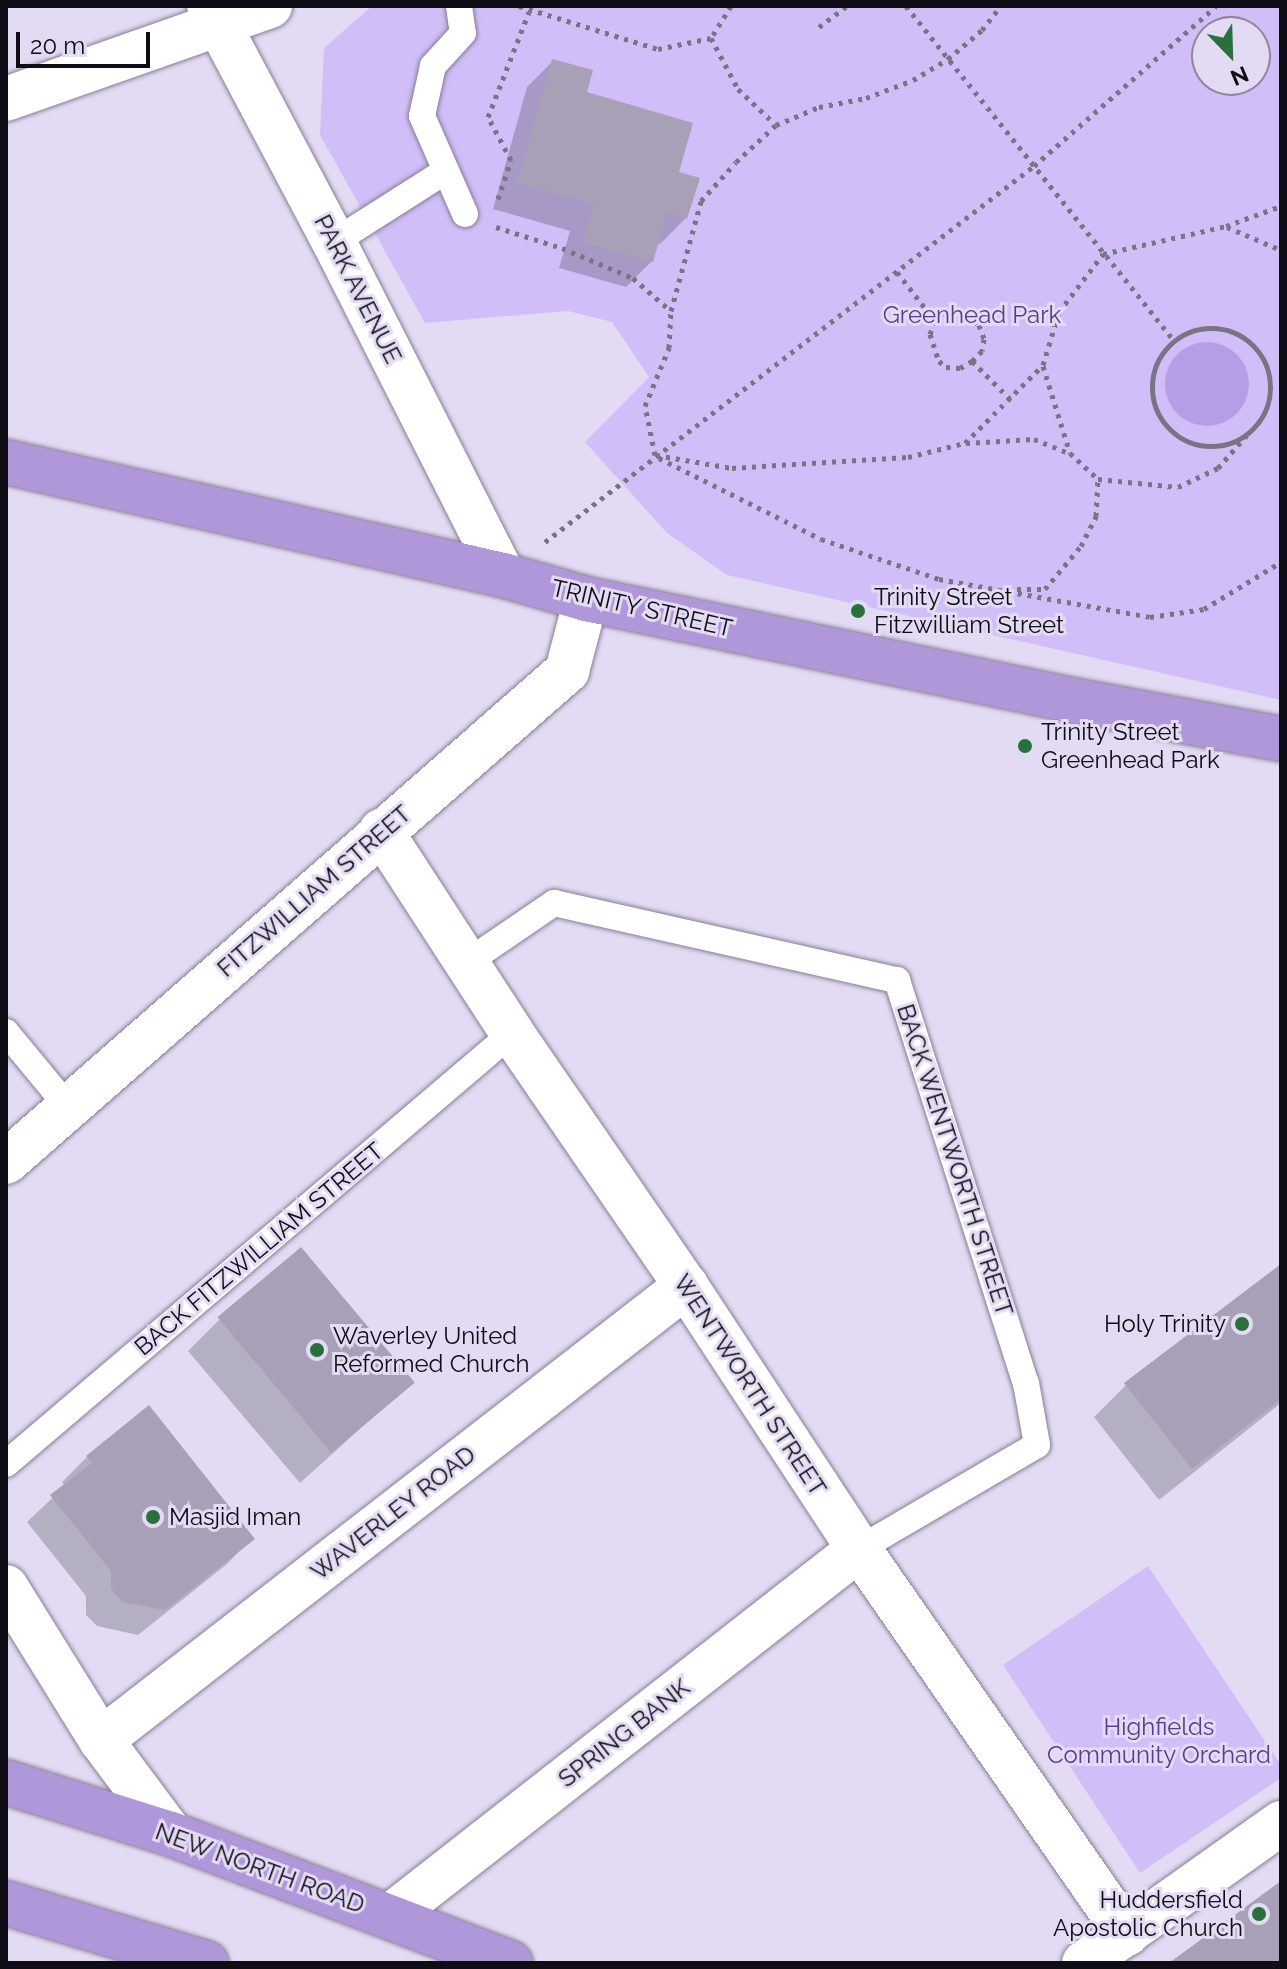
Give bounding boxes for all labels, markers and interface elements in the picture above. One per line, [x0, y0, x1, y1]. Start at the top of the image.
scale bar [20, 16, 154, 66]
north arrow [1191, 16, 1271, 96]
text: 20 m [30, 31, 85, 60]
text: N [1227, 61, 1252, 91]
street label: PARK AVENUE [308, 209, 408, 369]
park label: Greenhead Park [883, 301, 1061, 329]
street label: TRINITY STREET [548, 573, 736, 643]
place label: Trinity Street Fitzwilliam Street [874, 583, 1064, 639]
marker: Trinity Street Fitzwilliam Street [849, 602, 867, 620]
place label: Trinity Street Greenhead Park [1041, 718, 1220, 774]
marker: Trinity Street Greenhead Park [1016, 737, 1034, 755]
street label: FITZWILLIAM STREET [211, 799, 417, 983]
street label: BACK WENTWORTH STREET [891, 1000, 1019, 1320]
street label: BACK FITZWILLIAM STREET [129, 1136, 389, 1362]
street label: WENTWORTH STREET [668, 1269, 832, 1501]
place label: Holy Trinity [1103, 1310, 1226, 1338]
marker: Holy Trinity [1233, 1315, 1251, 1333]
place label: Waverley United Reformed Church [333, 1322, 530, 1378]
marker: Waverley United Reformed Church [308, 1341, 326, 1359]
street label: WAVERLEY ROAD [305, 1440, 481, 1586]
place label: Masjid Iman [169, 1503, 301, 1531]
marker: Masjid Iman [144, 1508, 162, 1526]
street label: SPRING BANK [553, 1673, 695, 1793]
park label: Highfields Community Orchard [1047, 1713, 1271, 1769]
street label: NEW NORTH ROAD [151, 1817, 369, 1919]
place label: Huddersfield Apostolic Church [1053, 1886, 1243, 1942]
marker: Huddersfield Apostolic Church [1250, 1905, 1268, 1923]

